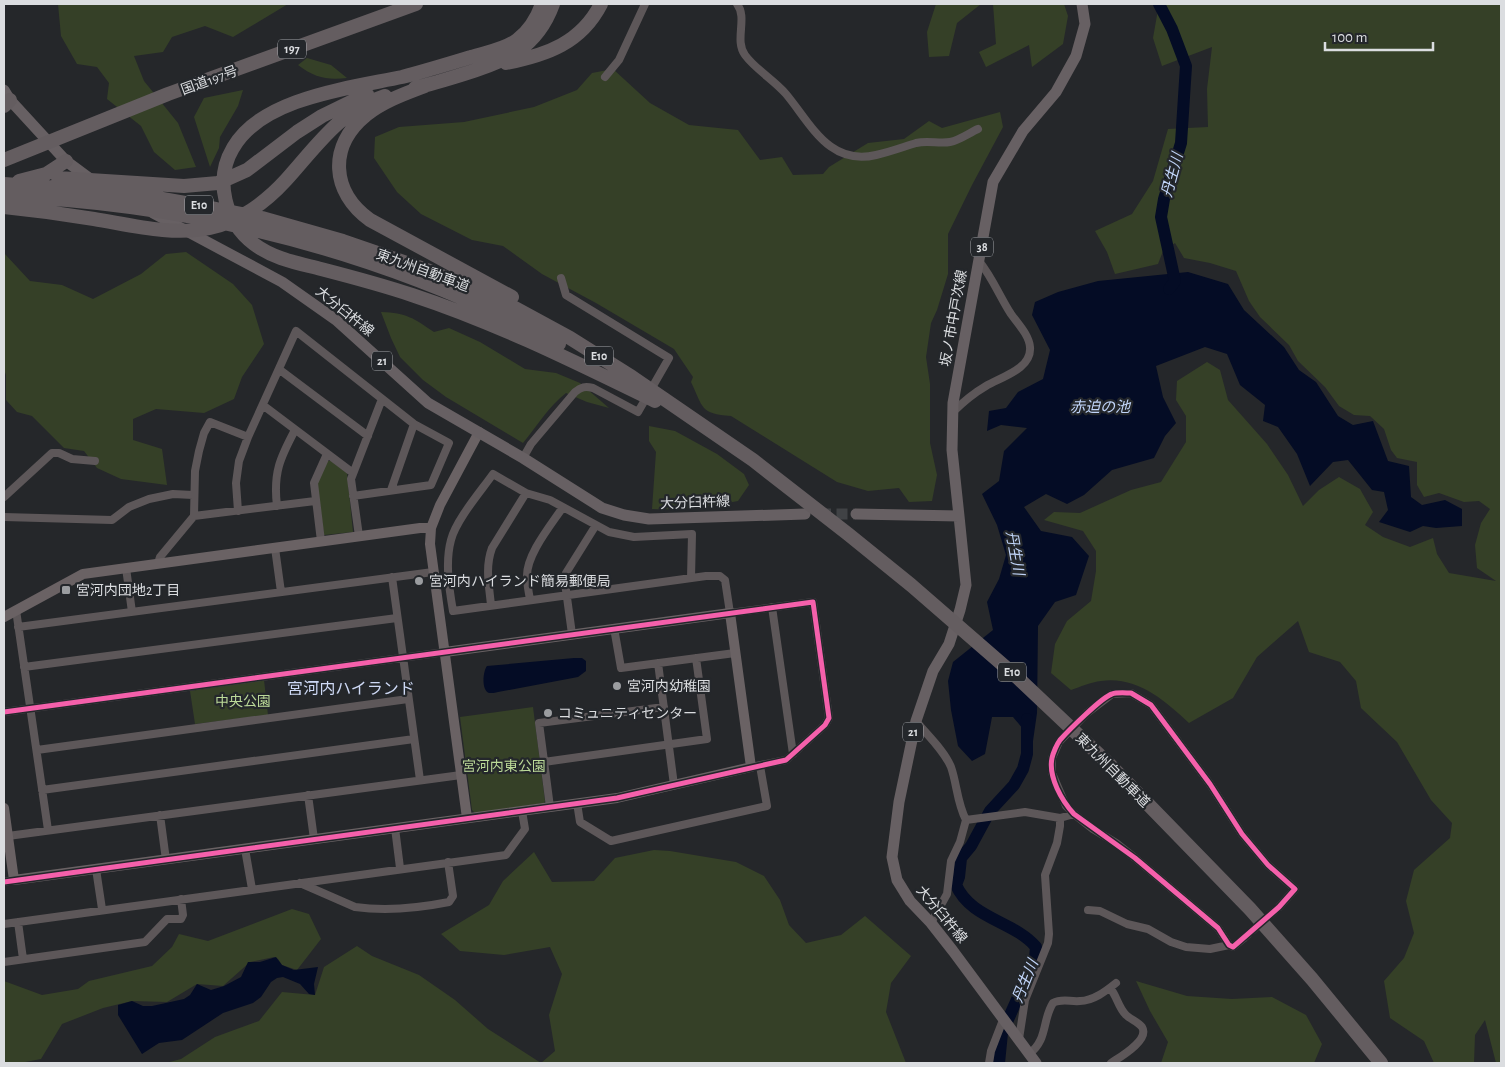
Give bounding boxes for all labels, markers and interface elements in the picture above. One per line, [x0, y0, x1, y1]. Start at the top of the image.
scale bar [1325, 20, 1432, 52]
text: 100 m [1332, 30, 1367, 45]
road number: 197 [278, 40, 306, 59]
street label: 国道197号 [179, 63, 240, 98]
water label: 丹生川 [1158, 149, 1186, 199]
road number: E10 [185, 196, 213, 214]
road number: 38 [971, 238, 993, 256]
street label: 東九州自動車道 [374, 246, 472, 294]
street label: 坂ノ市中戸次線 [938, 269, 969, 368]
street label: 大分臼杵線 [313, 284, 377, 339]
road number: E10 [585, 346, 613, 366]
road number: 21 [372, 352, 392, 371]
water label: 赤迫の池 [1070, 399, 1132, 415]
street label: 大分臼杵線 [660, 494, 730, 511]
water label: 丹生川 [1003, 529, 1027, 579]
place label: 宮河内ハイランド簡易郵便局 [429, 574, 611, 589]
marker: 宮河内ハイランド簡易郵便局 [413, 575, 425, 587]
place label: 宮河内団地2丁目 [76, 583, 180, 598]
marker: 宮河内団地2丁目 [60, 584, 72, 596]
road number: E10 [998, 662, 1026, 682]
place label: 宮河内幼稚園 [627, 679, 711, 694]
district label: 宮河内ハイランド [287, 680, 415, 697]
marker: 宮河内幼稚園 [611, 680, 623, 692]
park label: 中央公園 [215, 694, 271, 709]
place label: コミュニティセンター [558, 706, 697, 721]
marker: コミュニティセンター [542, 707, 554, 719]
road number: 21 [903, 722, 923, 742]
street label: 東九州自動車道 [1073, 730, 1153, 810]
park label: 宮河内東公園 [462, 759, 546, 774]
street label: 大分臼杵線 [913, 883, 970, 946]
water label: 丹生川 [1009, 955, 1042, 1005]

